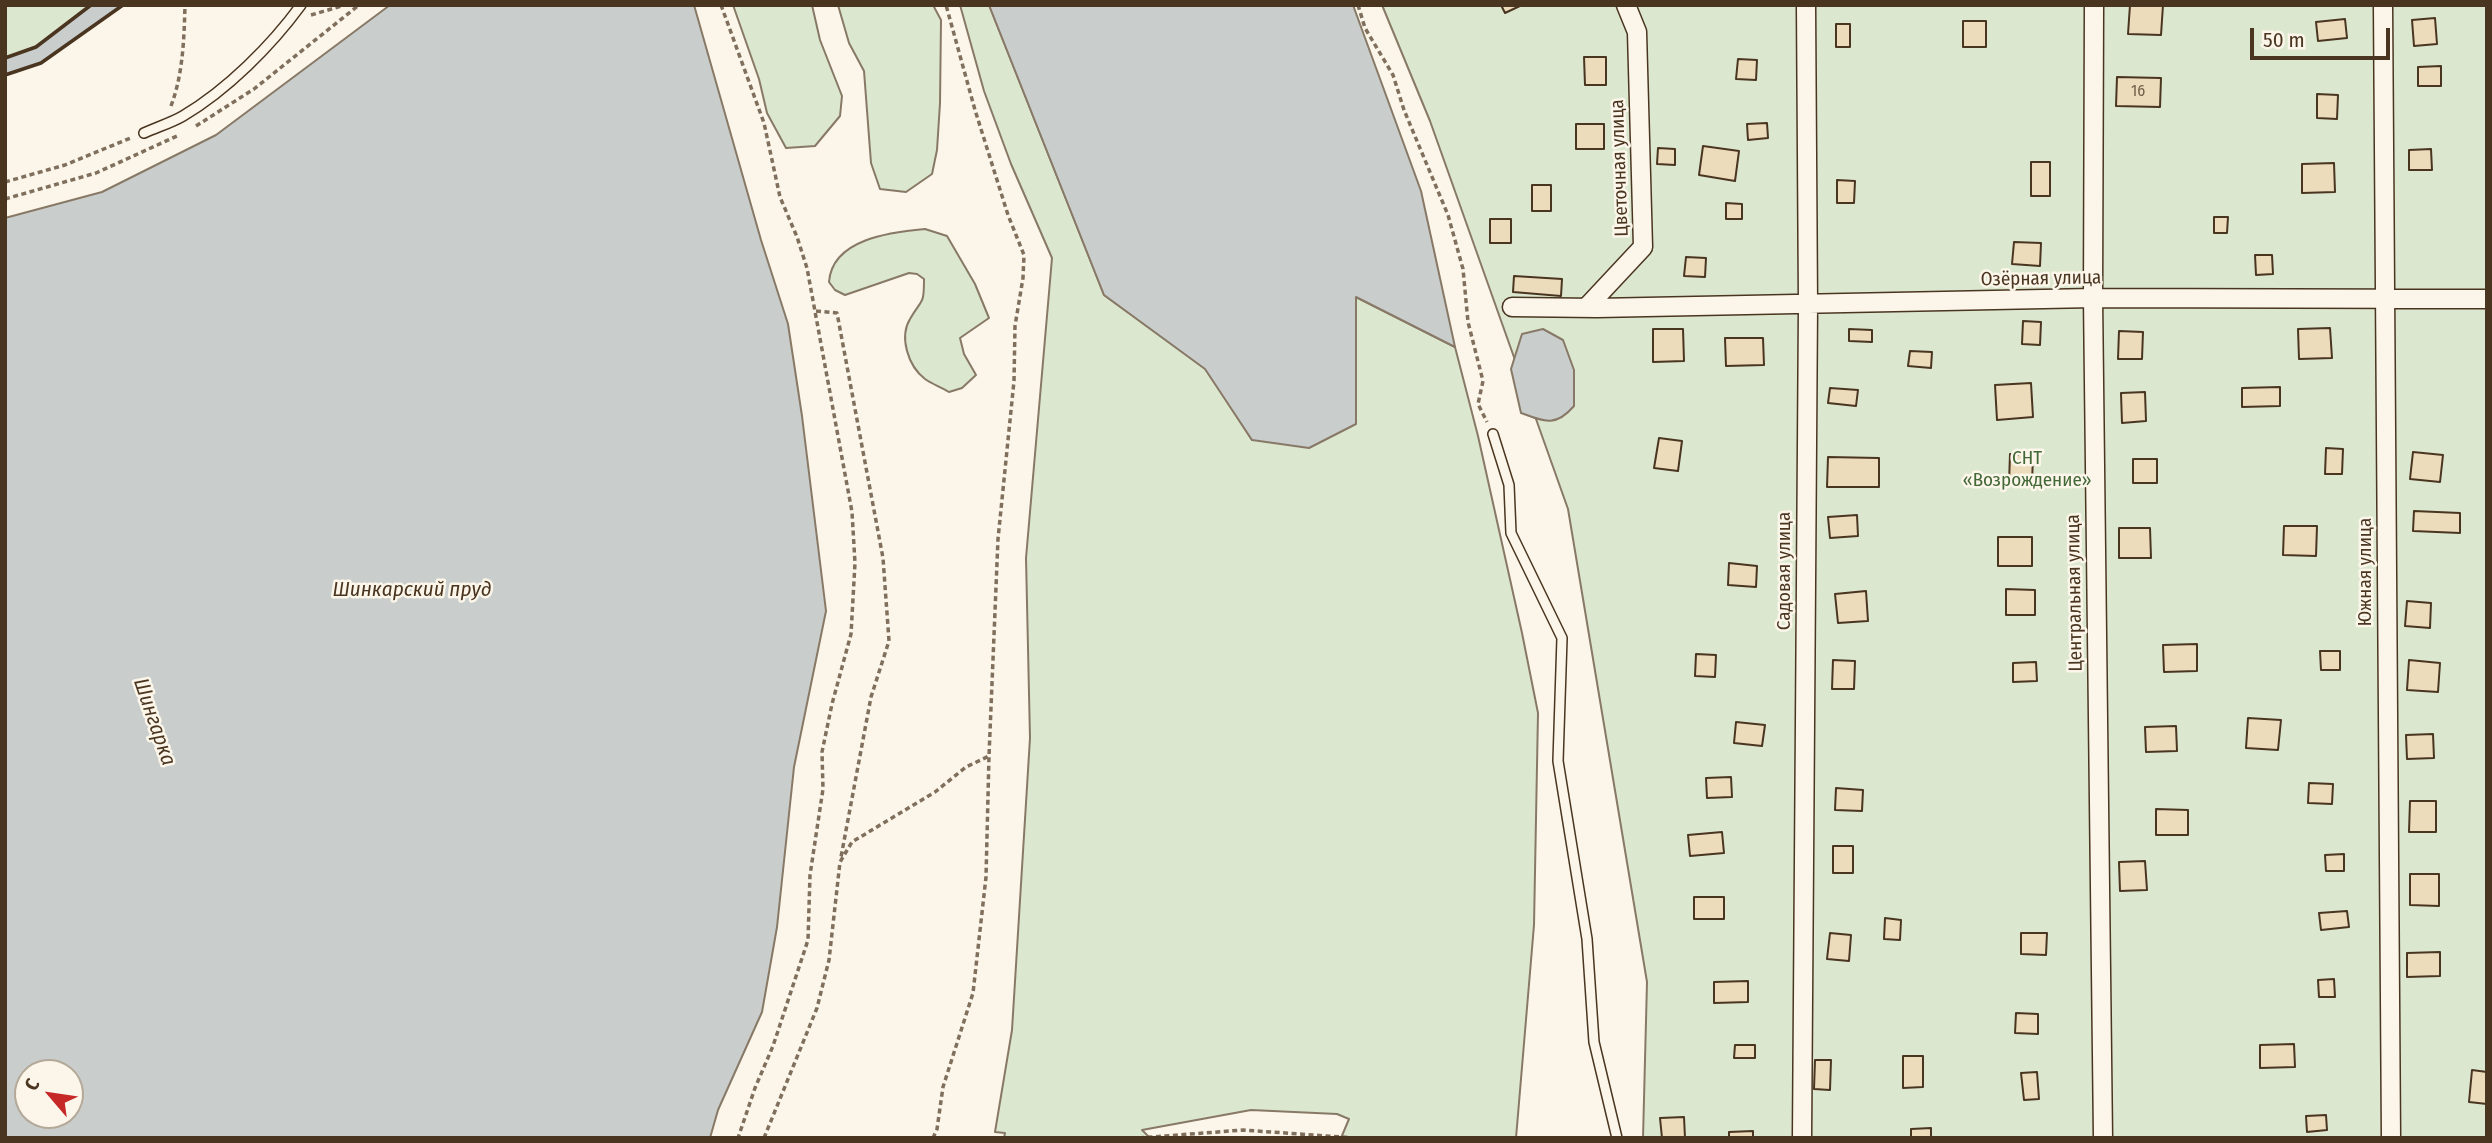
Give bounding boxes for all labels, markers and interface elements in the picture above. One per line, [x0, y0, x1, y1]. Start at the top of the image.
scale bar [2254, 14, 2394, 58]
text: 50 m [2263, 27, 2305, 53]
house number: 16 [2131, 82, 2145, 102]
street label: Цветочная улица [1606, 99, 1634, 237]
street label: Озёрная улица [1981, 267, 2101, 291]
park label: СНТ «Возрождение» [1962, 448, 2092, 492]
street label: Садовая улица [1774, 512, 1796, 630]
street label: Центральная улица [2062, 514, 2088, 672]
street label: Южная улица [2355, 518, 2377, 626]
water label: Шинкарский пруд [333, 577, 491, 603]
water label: Шингарка [127, 675, 181, 769]
north arrow [14, 1059, 84, 1129]
text: С [19, 1075, 44, 1094]

